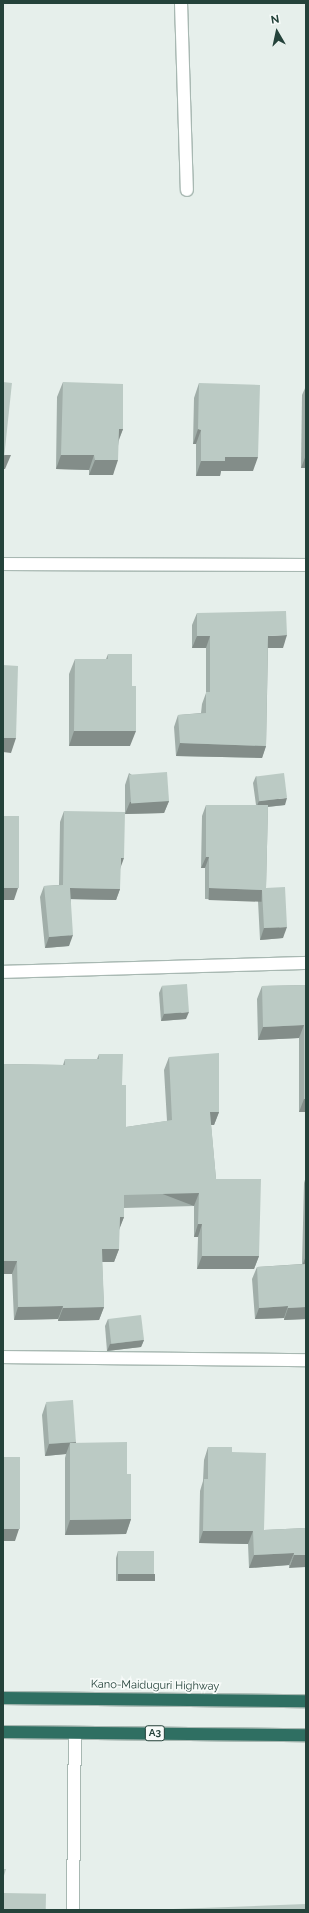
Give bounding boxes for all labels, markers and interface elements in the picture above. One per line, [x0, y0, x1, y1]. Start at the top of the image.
north arrow [257, 12, 297, 52]
text: N [270, 13, 280, 27]
street label: Kano-Maiduguri Highway [91, 1678, 219, 1694]
road number: A3 [144, 1725, 166, 1741]

